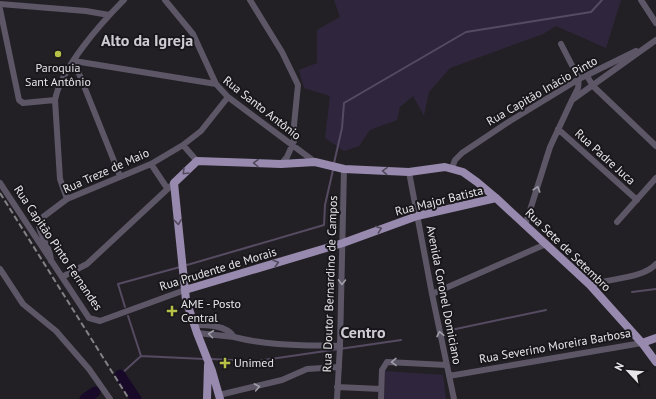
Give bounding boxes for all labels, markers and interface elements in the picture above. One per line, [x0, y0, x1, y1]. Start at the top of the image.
district label: Alto da Igreja [101, 30, 193, 50]
marker: Paroquia Sant Antônio [53, 49, 63, 59]
street label: Rua Capitão Inácio Pinto [484, 53, 600, 128]
place label: Paroquia Sant Antônio [25, 60, 91, 89]
street label: Rua Santo Antônio [220, 72, 304, 143]
street label: Rua Padre Juca [572, 126, 639, 188]
street label: Rua Treze de Maio [60, 145, 151, 196]
one-way arrow [253, 159, 259, 167]
one-way arrow [382, 166, 388, 175]
one-way arrow [182, 167, 190, 174]
street label: Rua Capitão Pinto Fernandes [11, 182, 106, 313]
street label: Rua Major Batista [393, 182, 485, 219]
one-way arrow [532, 186, 541, 193]
street label: Rua Doutor Bernardino de Campos [319, 195, 340, 373]
street label: Rua Sete de Setembro [522, 205, 614, 294]
one-way arrow [174, 219, 183, 225]
street label: Avenida Coronel Domiciano [424, 224, 465, 366]
one-way arrow [376, 226, 383, 234]
street label: Rua Prudente de Morais [157, 244, 278, 294]
one-way arrow [273, 259, 280, 268]
one-way arrow [338, 279, 346, 285]
place label: AME - Posto Central [181, 296, 241, 325]
marker: AME - Posto Central [166, 305, 178, 317]
district label: Centro [340, 322, 386, 342]
street label: Rua Severino Moreira Barbosa [478, 325, 632, 366]
one-way arrow [208, 330, 215, 339]
one-way arrow [437, 330, 445, 337]
north arrow [608, 351, 648, 391]
place label: Unimed [234, 355, 274, 370]
marker: Unimed [219, 357, 231, 369]
one-way arrow [391, 358, 397, 366]
text: N [611, 360, 627, 373]
one-way arrow [254, 383, 260, 391]

